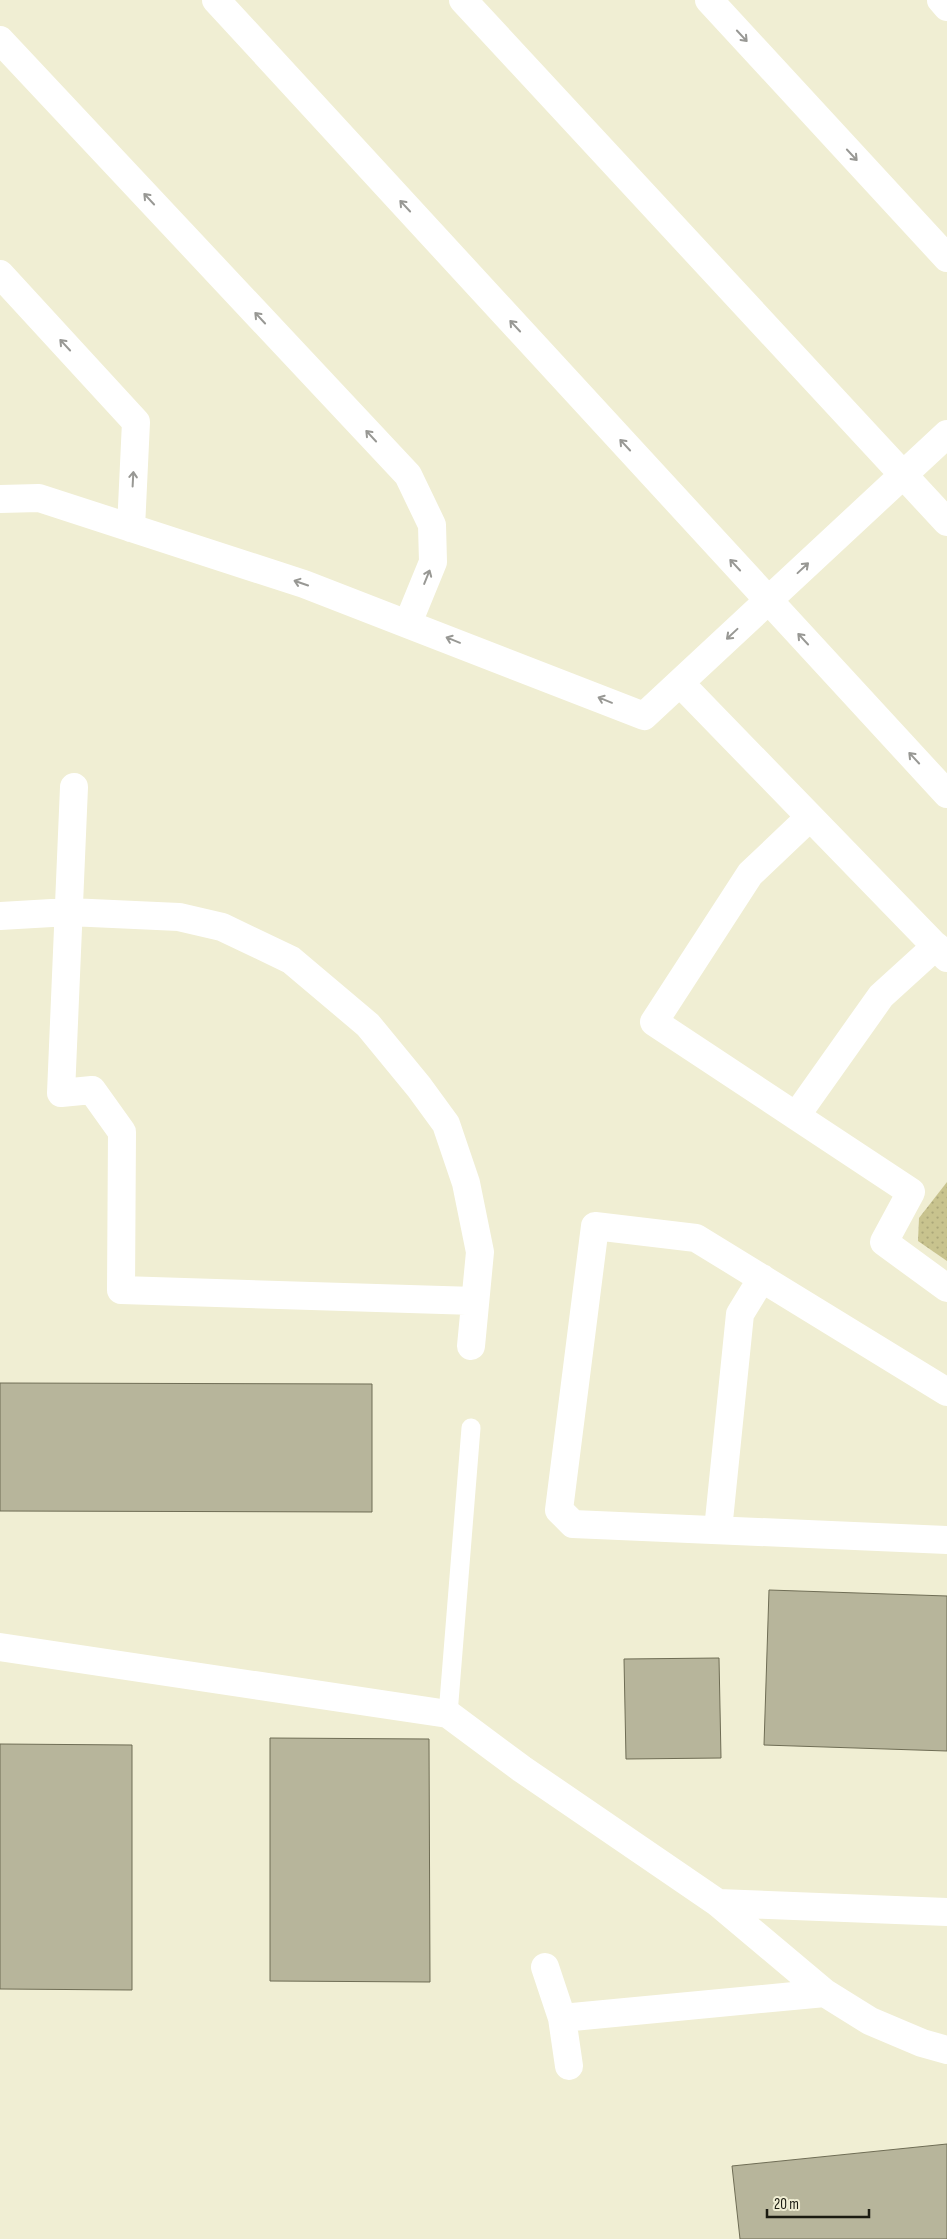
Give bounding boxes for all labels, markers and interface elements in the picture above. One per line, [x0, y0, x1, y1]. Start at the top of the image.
one-way arrow [736, 29, 748, 42]
one-way arrow [846, 149, 858, 162]
one-way arrow [143, 193, 155, 206]
one-way arrow [399, 200, 411, 212]
one-way arrow [254, 311, 266, 324]
one-way arrow [509, 319, 521, 332]
one-way arrow [59, 338, 71, 351]
one-way arrow [365, 430, 377, 443]
one-way arrow [619, 439, 631, 452]
one-way arrow [129, 472, 138, 488]
one-way arrow [729, 559, 741, 571]
one-way arrow [797, 562, 810, 574]
one-way arrow [423, 570, 432, 586]
one-way arrow [294, 578, 310, 588]
one-way arrow [726, 628, 738, 640]
one-way arrow [797, 633, 809, 645]
one-way arrow [446, 635, 461, 644]
one-way arrow [597, 695, 613, 704]
one-way arrow [908, 752, 920, 764]
scale bar [767, 2186, 870, 2218]
text: 20 m [774, 2195, 799, 2214]

